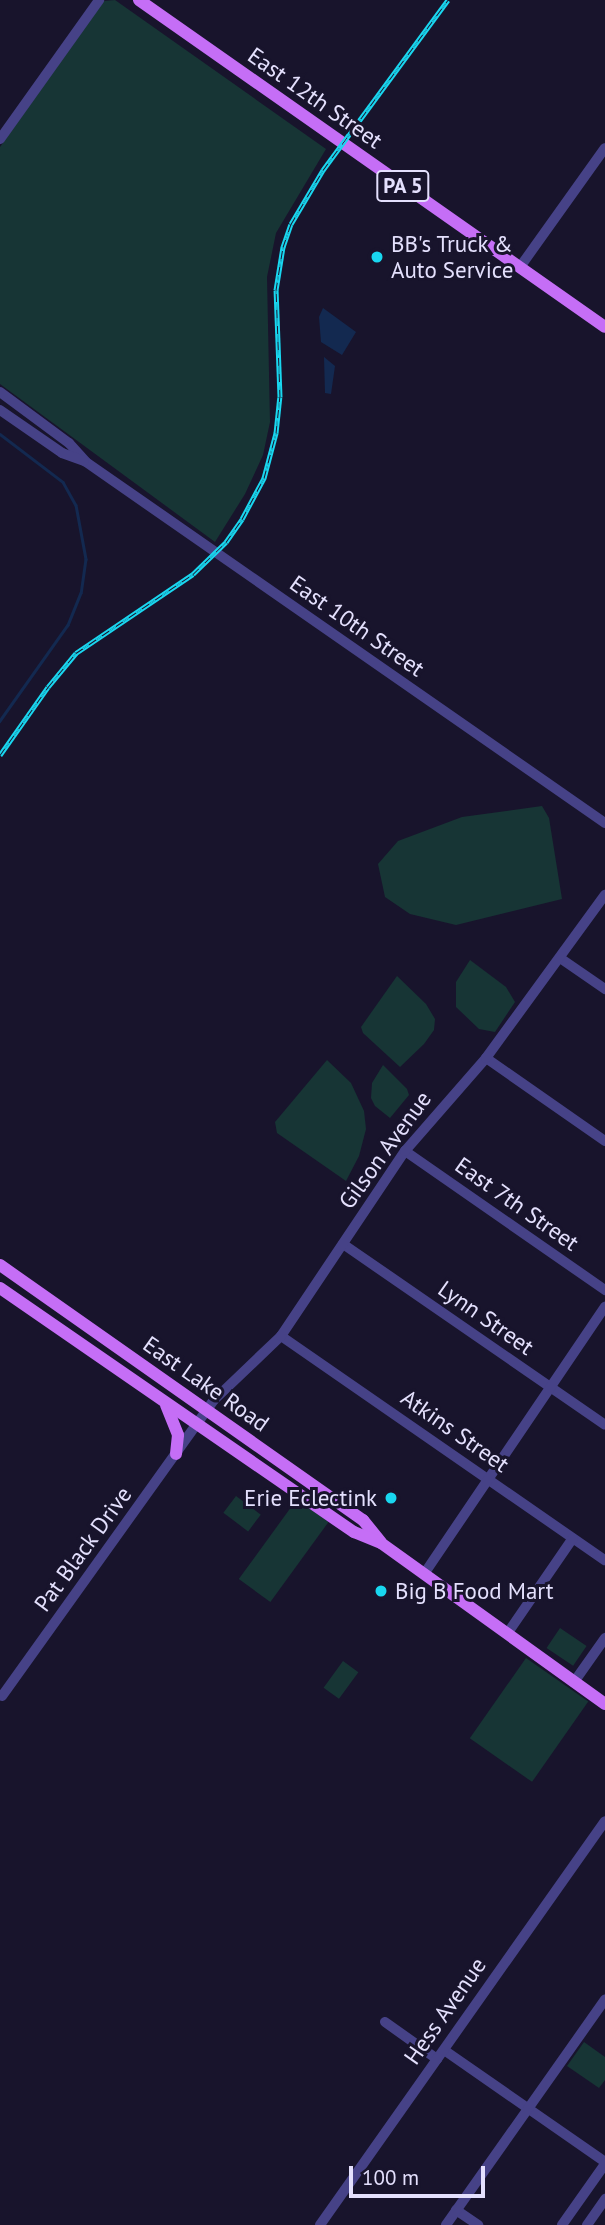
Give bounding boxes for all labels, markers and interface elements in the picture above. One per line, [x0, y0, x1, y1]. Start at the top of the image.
street label: East 12th Street [242, 41, 388, 155]
road number: PA 5 [375, 168, 431, 204]
place label: BB's Truck & Auto Service [391, 230, 514, 284]
marker: BB's Truck & Auto Service [369, 249, 385, 265]
street label: East 10th Street [284, 569, 430, 683]
street label: Gilson Avenue [333, 1085, 437, 1215]
street label: East 7th Street [450, 1151, 584, 1257]
street label: Lynn Street [433, 1275, 539, 1361]
street label: East Lake Road [138, 1330, 274, 1438]
street label: Atkins Street [396, 1384, 514, 1478]
street label: Pat Black Drive [28, 1481, 138, 1617]
place label: Erie Eclectink [244, 1484, 377, 1512]
marker: Erie Eclectink [383, 1490, 399, 1506]
place label: Big B Food Mart [395, 1577, 554, 1605]
marker: Big B Food Mart [373, 1583, 389, 1599]
street label: Hess Avenue [398, 1952, 492, 2070]
scale bar [353, 2152, 490, 2196]
text: 100 m [362, 2164, 419, 2191]

